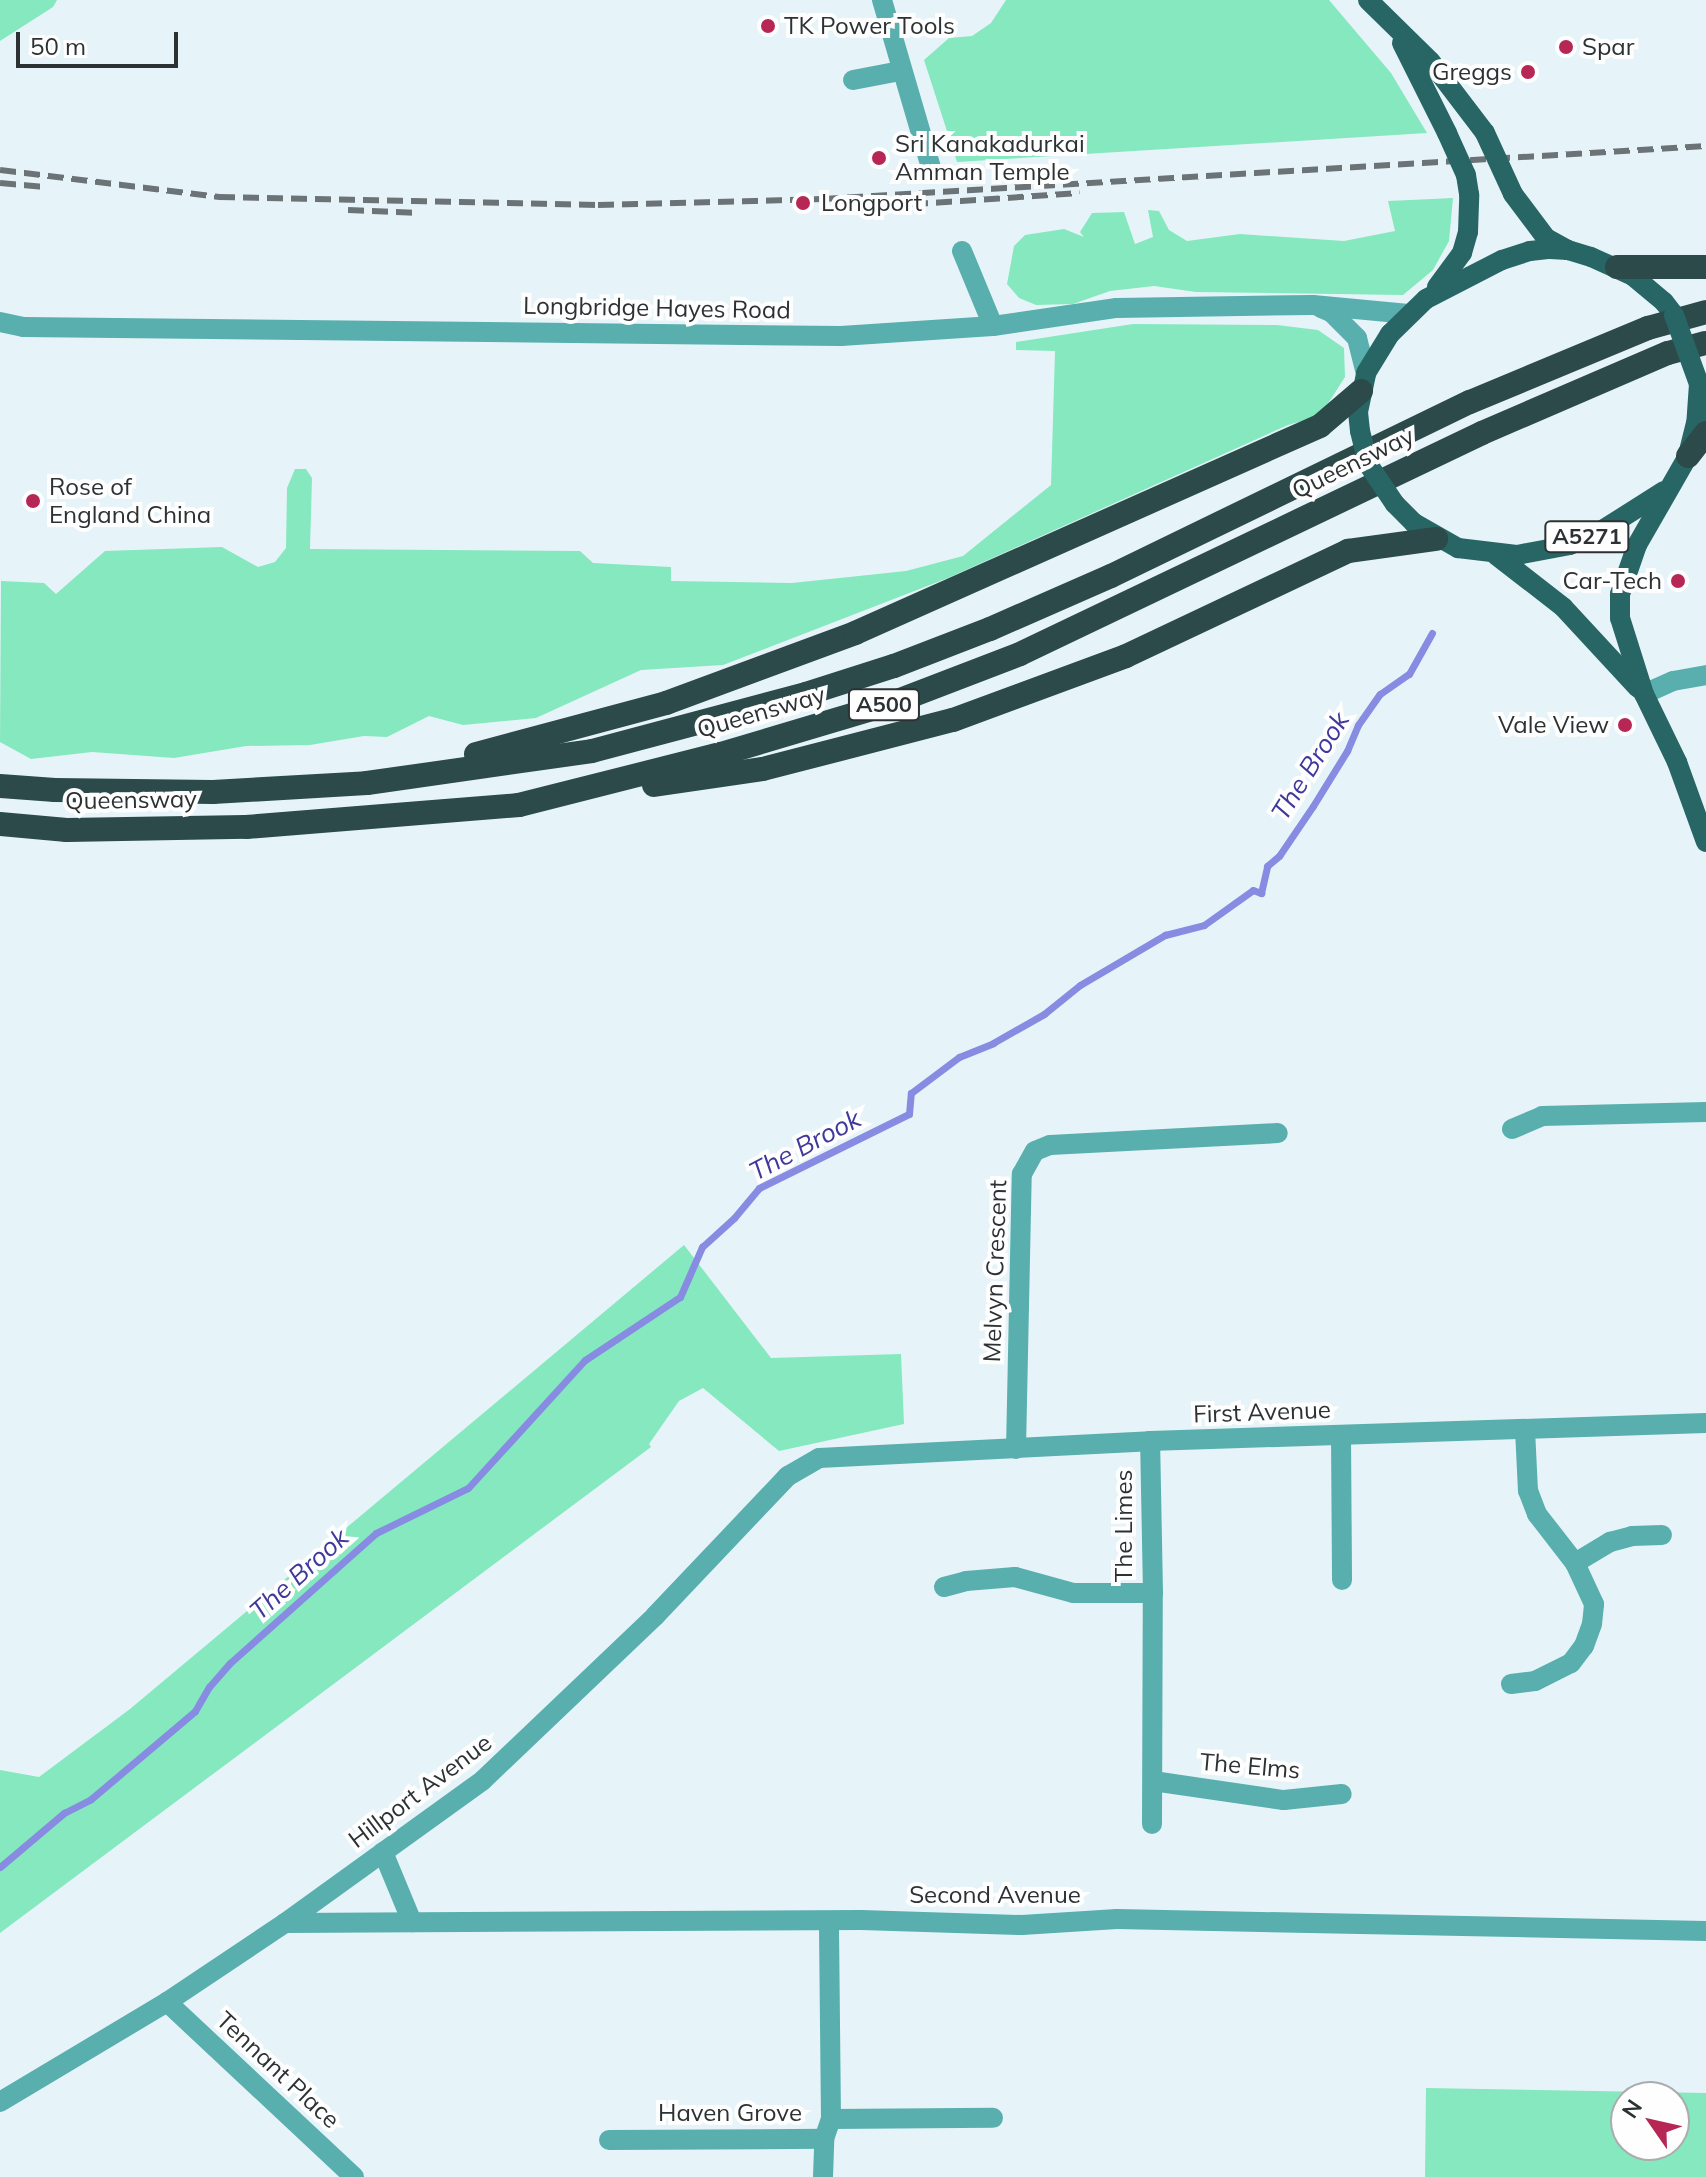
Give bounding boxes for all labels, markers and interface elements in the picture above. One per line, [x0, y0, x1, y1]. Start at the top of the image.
place label: TK Power Tools [784, 12, 955, 40]
scale bar [20, 16, 182, 66]
marker: TK Power Tools [759, 17, 777, 35]
text: 50 m [30, 31, 86, 61]
place label: Spar [1582, 33, 1634, 61]
marker: Spar [1557, 38, 1575, 56]
place label: Greggs [1432, 58, 1512, 86]
marker: Greggs [1519, 63, 1537, 81]
place label: Sri Kanakadurkai Amman Temple [895, 130, 1085, 186]
marker: Sri Kanakadurkai Amman Temple [870, 149, 888, 167]
place label: Longport [821, 189, 922, 217]
marker: Longport [792, 192, 814, 214]
street label: Longbridge Hayes Road [523, 291, 791, 325]
street label: Queensway [1287, 421, 1419, 505]
place label: Rose of England China [49, 473, 211, 529]
marker: Rose of England China [24, 492, 42, 510]
road number: A5271 [1543, 519, 1631, 555]
place label: Car-Tech [1563, 567, 1662, 595]
marker: Car-Tech [1669, 572, 1687, 590]
street label: Queensway [694, 680, 828, 744]
road number: A500 [846, 687, 922, 723]
water label: The Brook [1264, 706, 1356, 826]
place label: Vale View [1498, 711, 1609, 739]
marker: Vale View [1616, 716, 1634, 734]
street label: Queensway [65, 784, 197, 816]
water label: The Brook [744, 1103, 866, 1187]
street label: Melvyn Crescent [977, 1179, 1013, 1363]
street label: First Avenue [1193, 1395, 1331, 1429]
street label: The Limes [1110, 1470, 1138, 1582]
water label: The Brook [243, 1522, 355, 1626]
street label: Hillport Avenue [343, 1728, 497, 1854]
street label: The Elms [1199, 1747, 1301, 1785]
street label: Second Avenue [909, 1881, 1081, 1909]
street label: Tennant Place [211, 2006, 345, 2134]
north arrow [1610, 2081, 1690, 2161]
text: N [1616, 2094, 1648, 2123]
street label: Haven Grove [658, 2099, 802, 2127]

